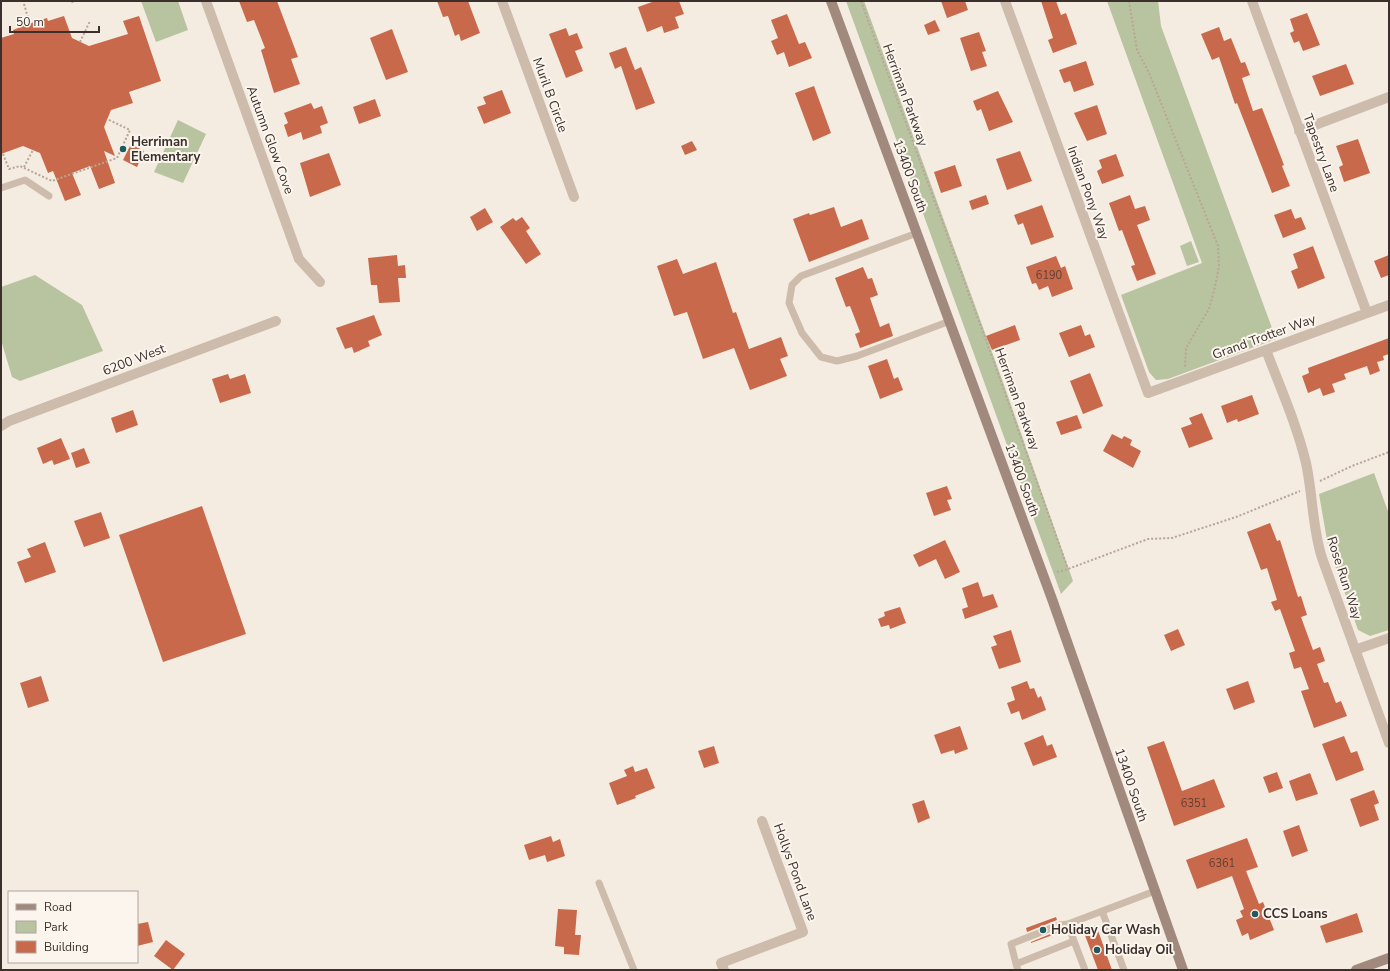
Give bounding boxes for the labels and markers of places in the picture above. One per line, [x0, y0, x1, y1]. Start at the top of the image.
place label: Herriman Elementary [131, 133, 201, 166]
marker: Herriman Elementary [118, 144, 128, 154]
place label: CCS Loans [1263, 905, 1328, 923]
marker: CCS Loans [1250, 909, 1260, 919]
place label: Holiday Car Wash [1051, 921, 1160, 939]
marker: Holiday Car Wash [1038, 925, 1048, 935]
place label: Holiday Oil [1105, 941, 1174, 959]
marker: Holiday Oil [1092, 945, 1102, 955]

